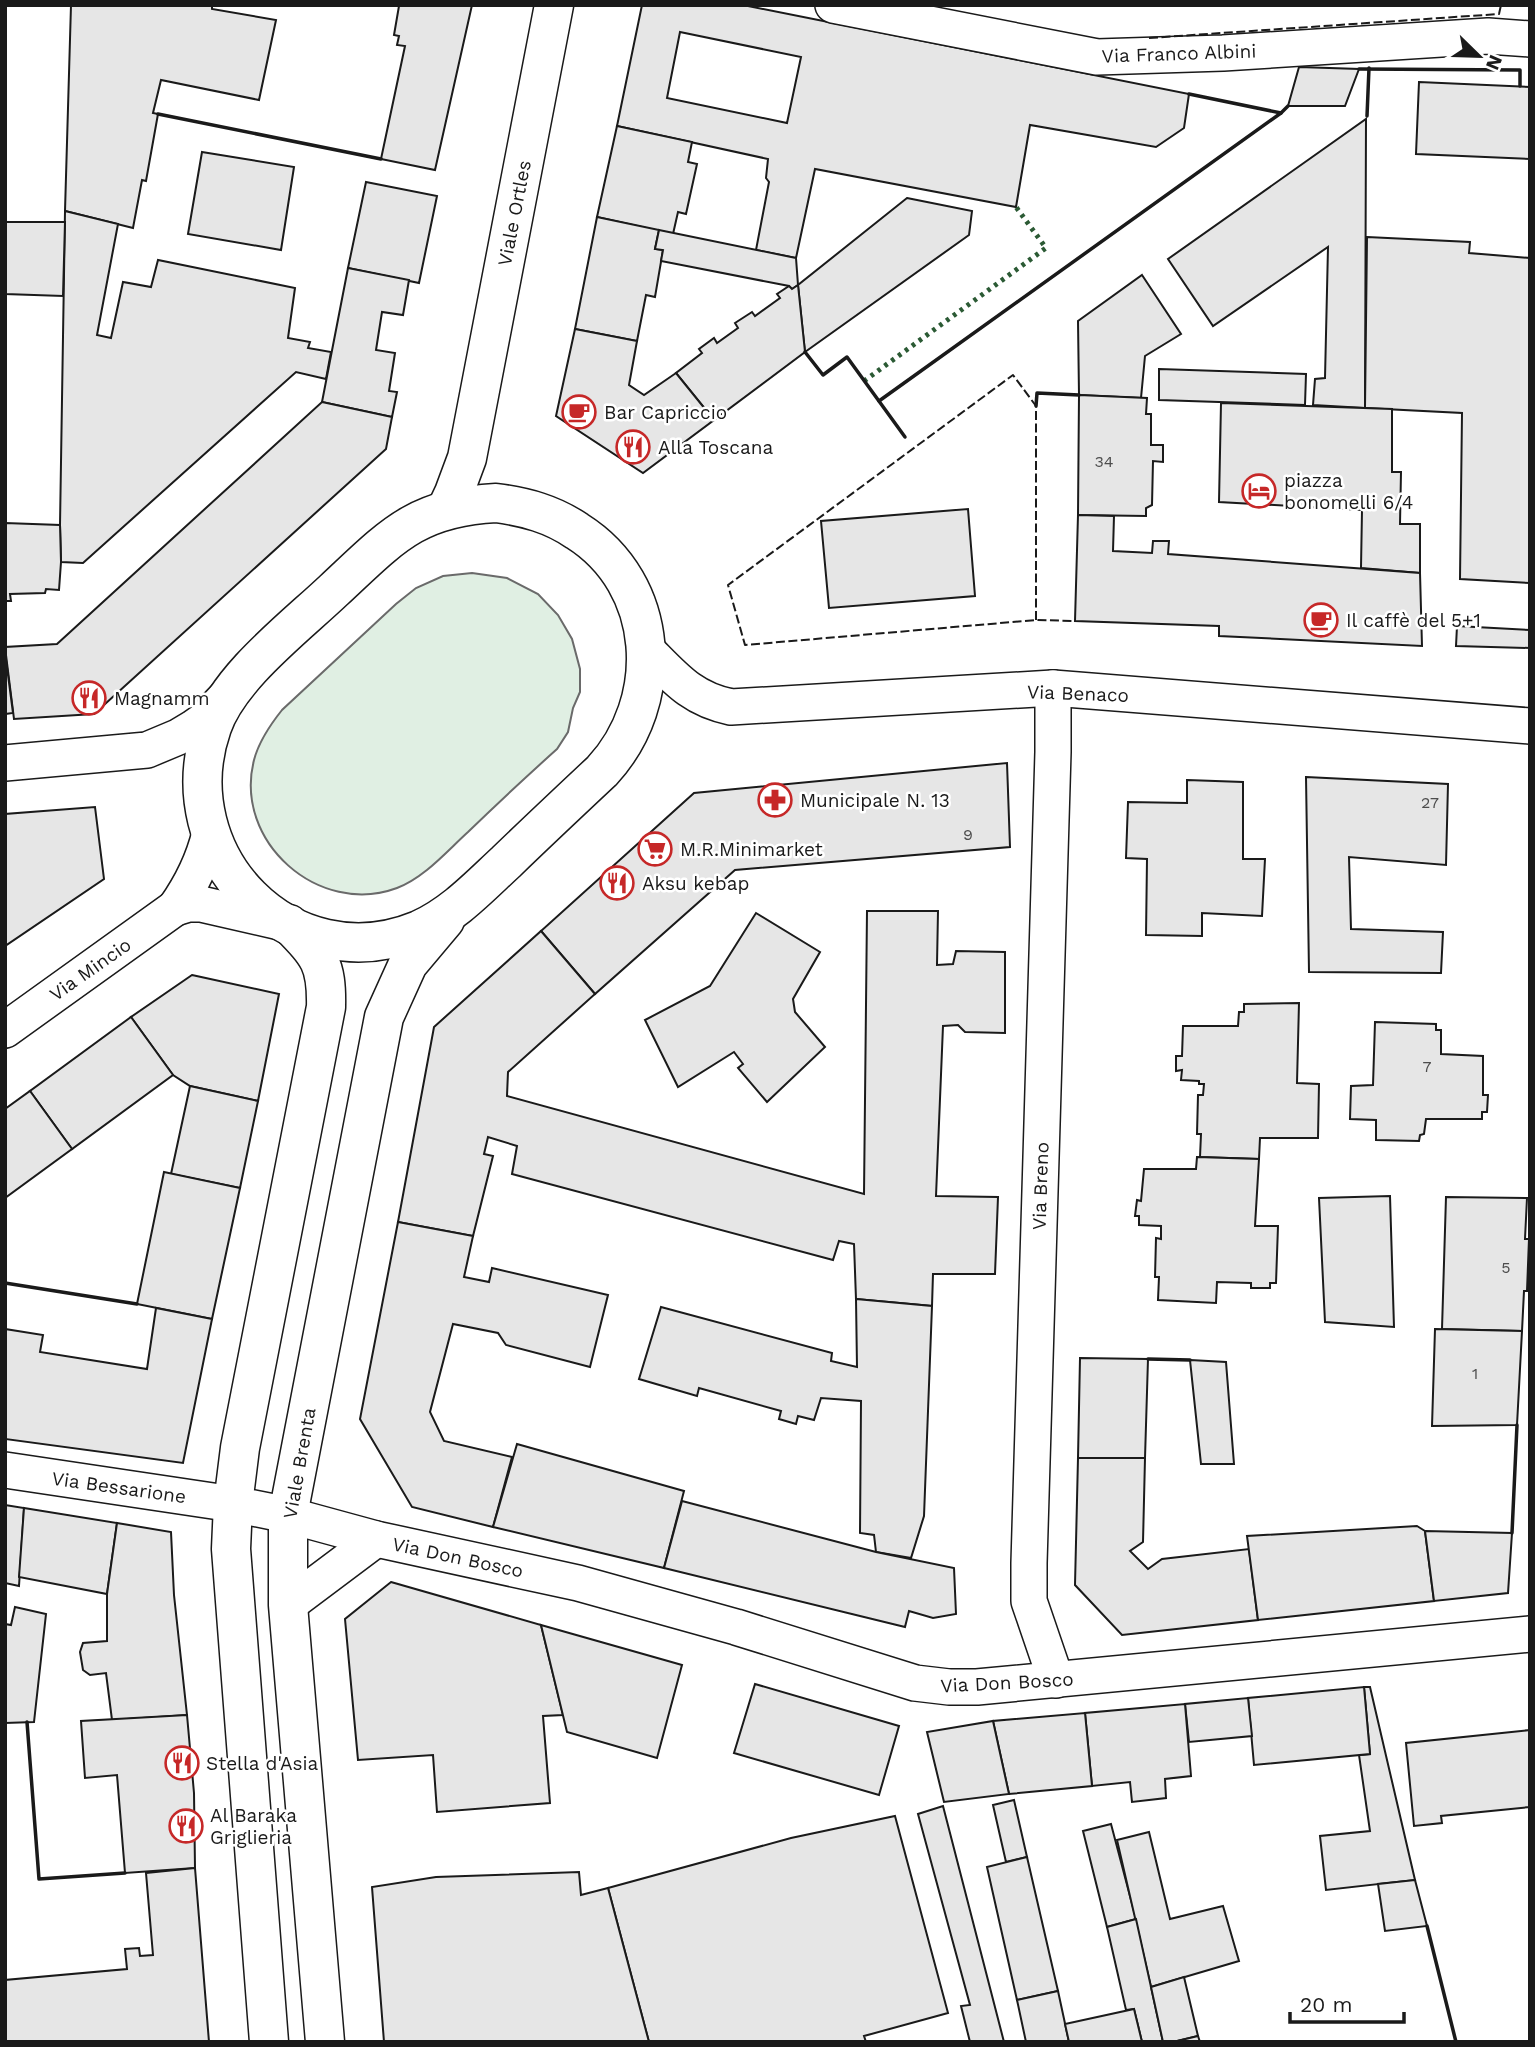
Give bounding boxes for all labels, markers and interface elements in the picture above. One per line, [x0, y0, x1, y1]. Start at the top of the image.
north arrow [1444, 21, 1514, 91]
street label: Via Franco Albini [1101, 39, 1257, 68]
text: N [1481, 51, 1508, 73]
street label: Viale Ortles [493, 158, 536, 268]
cafe icon: Bar Capriccio [560, 393, 598, 431]
place label: Bar Capriccio [604, 401, 727, 424]
restaurant icon: Alla Toscana [614, 428, 652, 466]
place label: Alla Toscana [658, 436, 773, 459]
house number: 34 [1094, 452, 1114, 471]
place label: piazza bonomelli 6/4 [1284, 469, 1413, 514]
hotel icon: piazza bonomelli 6/4 [1240, 472, 1278, 510]
cafe icon: Il caffè del 5+1 [1302, 601, 1340, 639]
place label: Il caffè del 5+1 [1346, 609, 1481, 632]
restaurant icon: Magnamm [70, 679, 108, 717]
street label: Via Benaco [1027, 680, 1129, 707]
place label: Magnamm [114, 687, 210, 710]
pharmacy icon: Municipale N. 13 [756, 781, 794, 819]
place label: Municipale N. 13 [800, 789, 950, 812]
house number: 27 [1421, 793, 1439, 812]
house number: 9 [963, 825, 973, 844]
supermarket icon: M.R.Minimarket [636, 830, 674, 868]
place label: M.R.Minimarket [680, 838, 823, 861]
restaurant icon: Aksu kebap [598, 864, 636, 902]
place label: Aksu kebap [642, 872, 749, 895]
street label: Via Mincio [45, 933, 136, 1006]
house number: 7 [1423, 1057, 1432, 1076]
street label: Via Breno [1027, 1142, 1054, 1230]
house number: 5 [1501, 1258, 1511, 1277]
house number: 1 [1472, 1364, 1478, 1383]
street label: Viale Brenta [278, 1405, 321, 1521]
street label: Via Bessarione [50, 1467, 187, 1508]
street label: Via Don Bosco [390, 1532, 526, 1583]
street label: Via Don Bosco [940, 1668, 1074, 1697]
restaurant icon: Stella d'Asia [163, 1744, 201, 1782]
place label: Stella d'Asia [206, 1752, 318, 1775]
place label: Al Baraka Griglieria [210, 1804, 297, 1849]
restaurant icon: Al Baraka Griglieria [167, 1807, 205, 1845]
scale bar [1290, 1980, 1404, 2024]
text: 20 m [1300, 1992, 1352, 2017]

